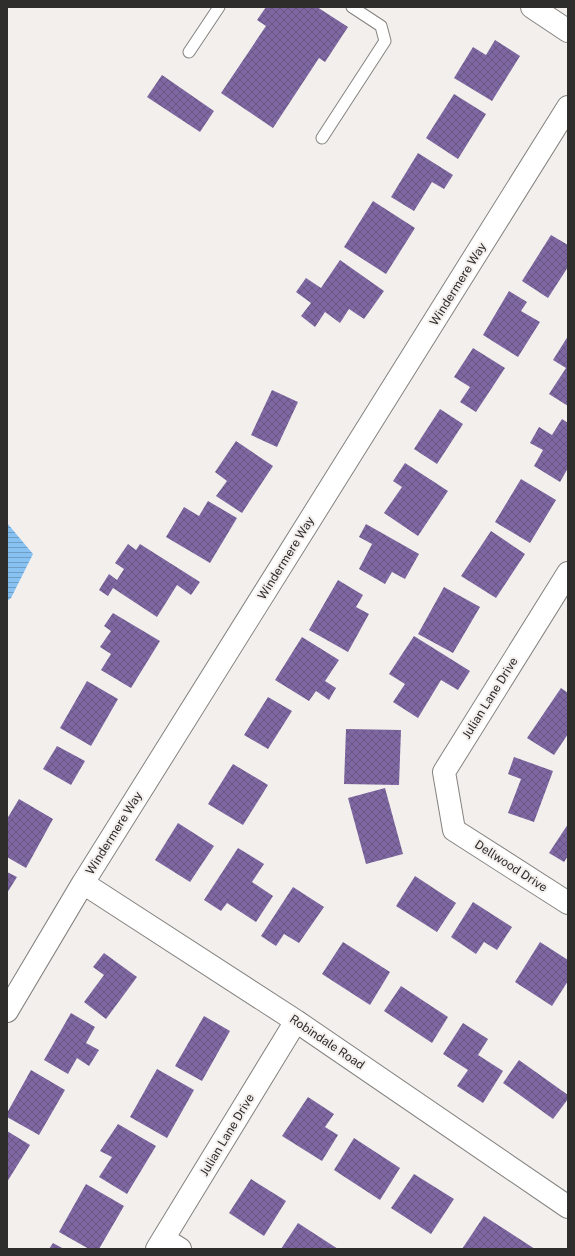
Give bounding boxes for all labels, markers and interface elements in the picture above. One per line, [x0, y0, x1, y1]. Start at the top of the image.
street label: Windermere Way [427, 240, 489, 328]
street label: Windermere Way [255, 514, 317, 602]
street label: Julian Lane Drive [459, 655, 521, 741]
street label: Windermere Way [83, 789, 145, 877]
street label: Dellwood Drive [472, 837, 550, 895]
street label: Robindale Road [287, 1012, 367, 1072]
street label: Julian Lane Drive [197, 1091, 257, 1179]

